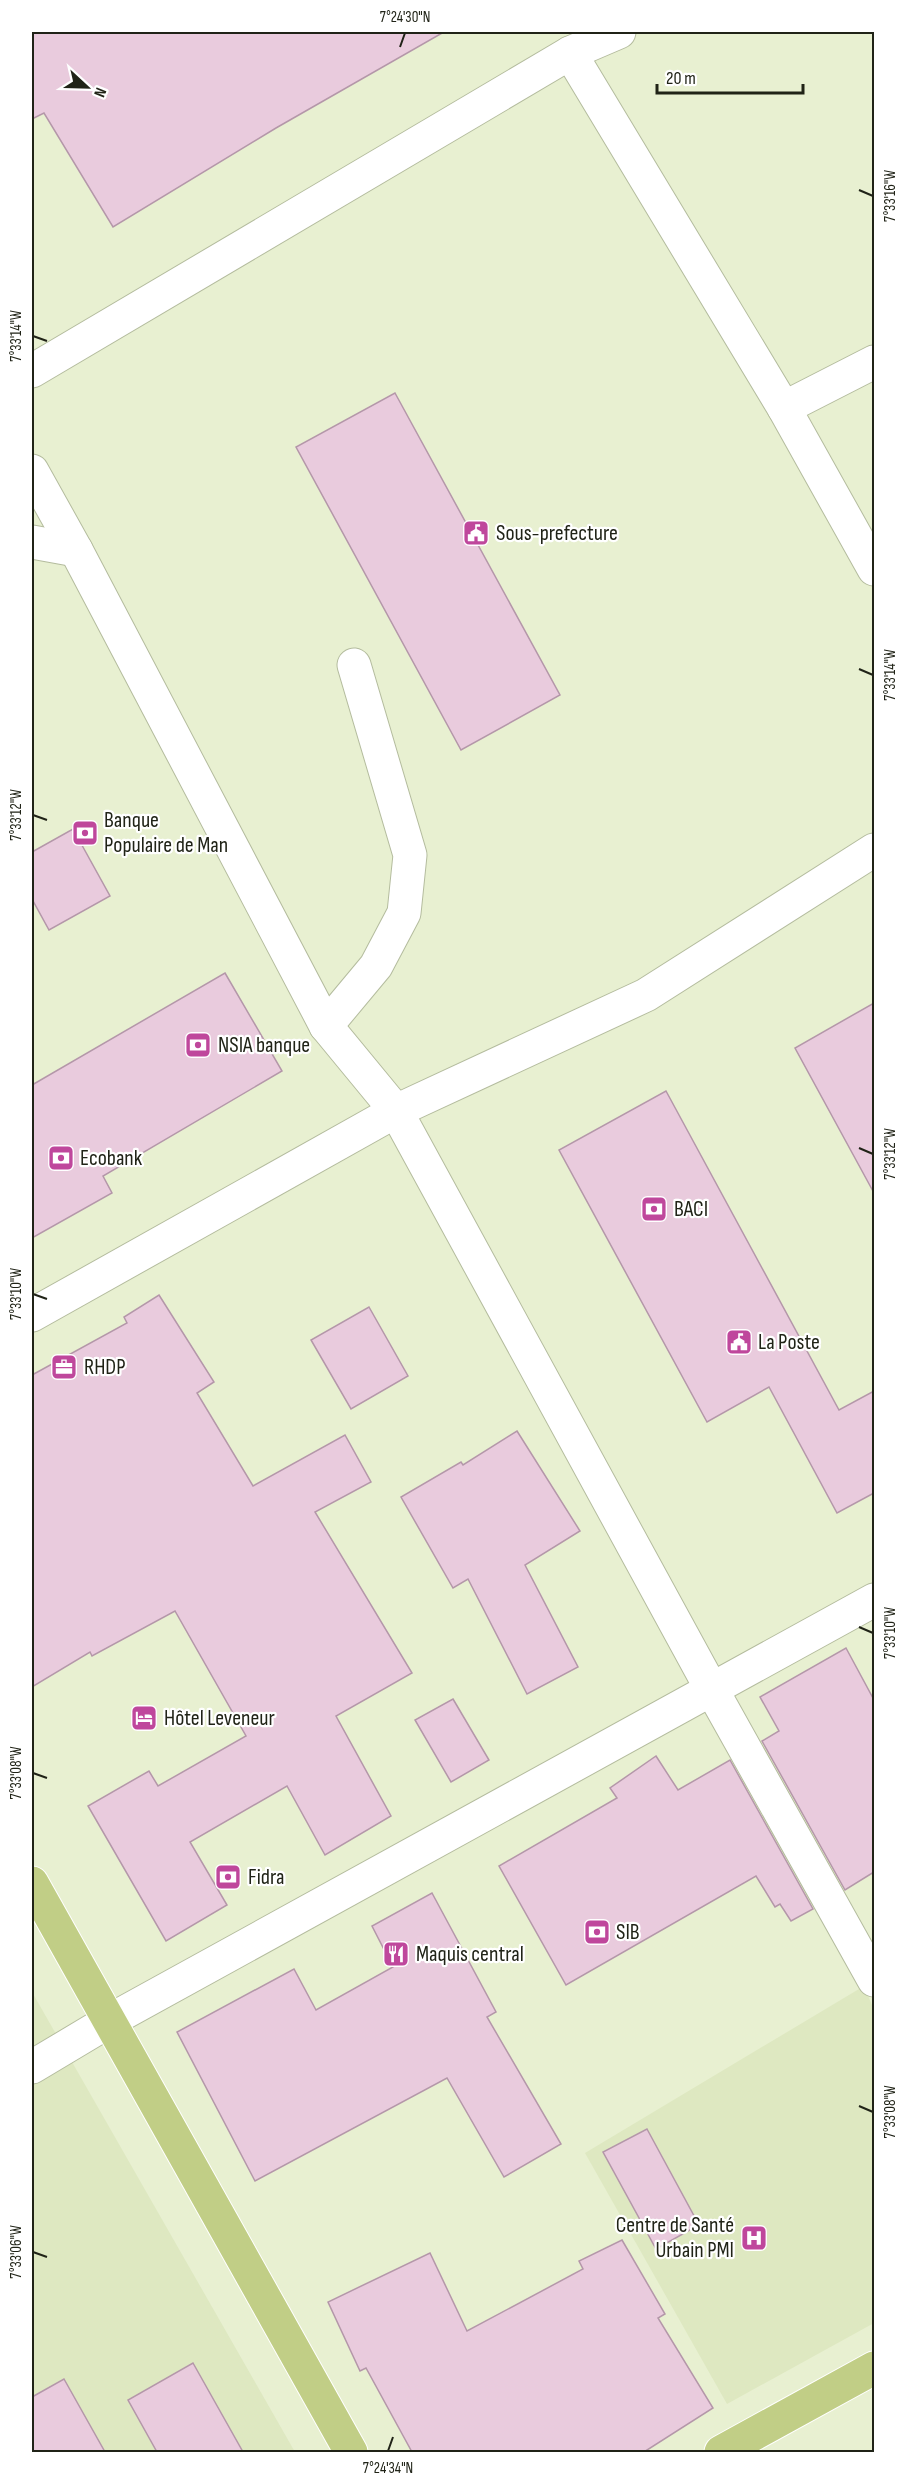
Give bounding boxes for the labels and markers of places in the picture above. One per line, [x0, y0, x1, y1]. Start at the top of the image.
public building icon: Sous-prefecture [461, 518, 491, 548]
place label: Sous-prefecture [496, 520, 618, 547]
place label: Banque Populaire de Man [104, 807, 228, 859]
bank icon: Banque Populaire de Man [70, 818, 100, 848]
bank icon: NSIA banque [183, 1030, 213, 1060]
place label: NSIA banque [218, 1032, 310, 1059]
bank icon: Ecobank [46, 1143, 76, 1173]
place label: Ecobank [80, 1145, 143, 1172]
bank icon: BACI [639, 1194, 669, 1224]
place label: BACI [674, 1196, 708, 1223]
public building icon: La Poste [724, 1327, 754, 1357]
place label: La Poste [758, 1329, 820, 1356]
office icon: RHDP [49, 1352, 79, 1382]
place label: RHDP [84, 1354, 125, 1381]
hotel icon: Hôtel Leveneur [129, 1703, 159, 1733]
place label: Hôtel Leveneur [164, 1705, 275, 1732]
bank icon: Fidra [213, 1862, 243, 1892]
place label: Fidra [248, 1864, 284, 1891]
bank icon: SIB [582, 1917, 612, 1947]
place label: SIB [616, 1919, 640, 1946]
restaurant icon: Maquis central [381, 1939, 411, 1969]
place label: Maquis central [416, 1941, 524, 1968]
place label: Centre de Santé Urbain PMI [616, 2212, 734, 2264]
hospital icon: Centre de Santé Urbain PMI [739, 2223, 769, 2253]

